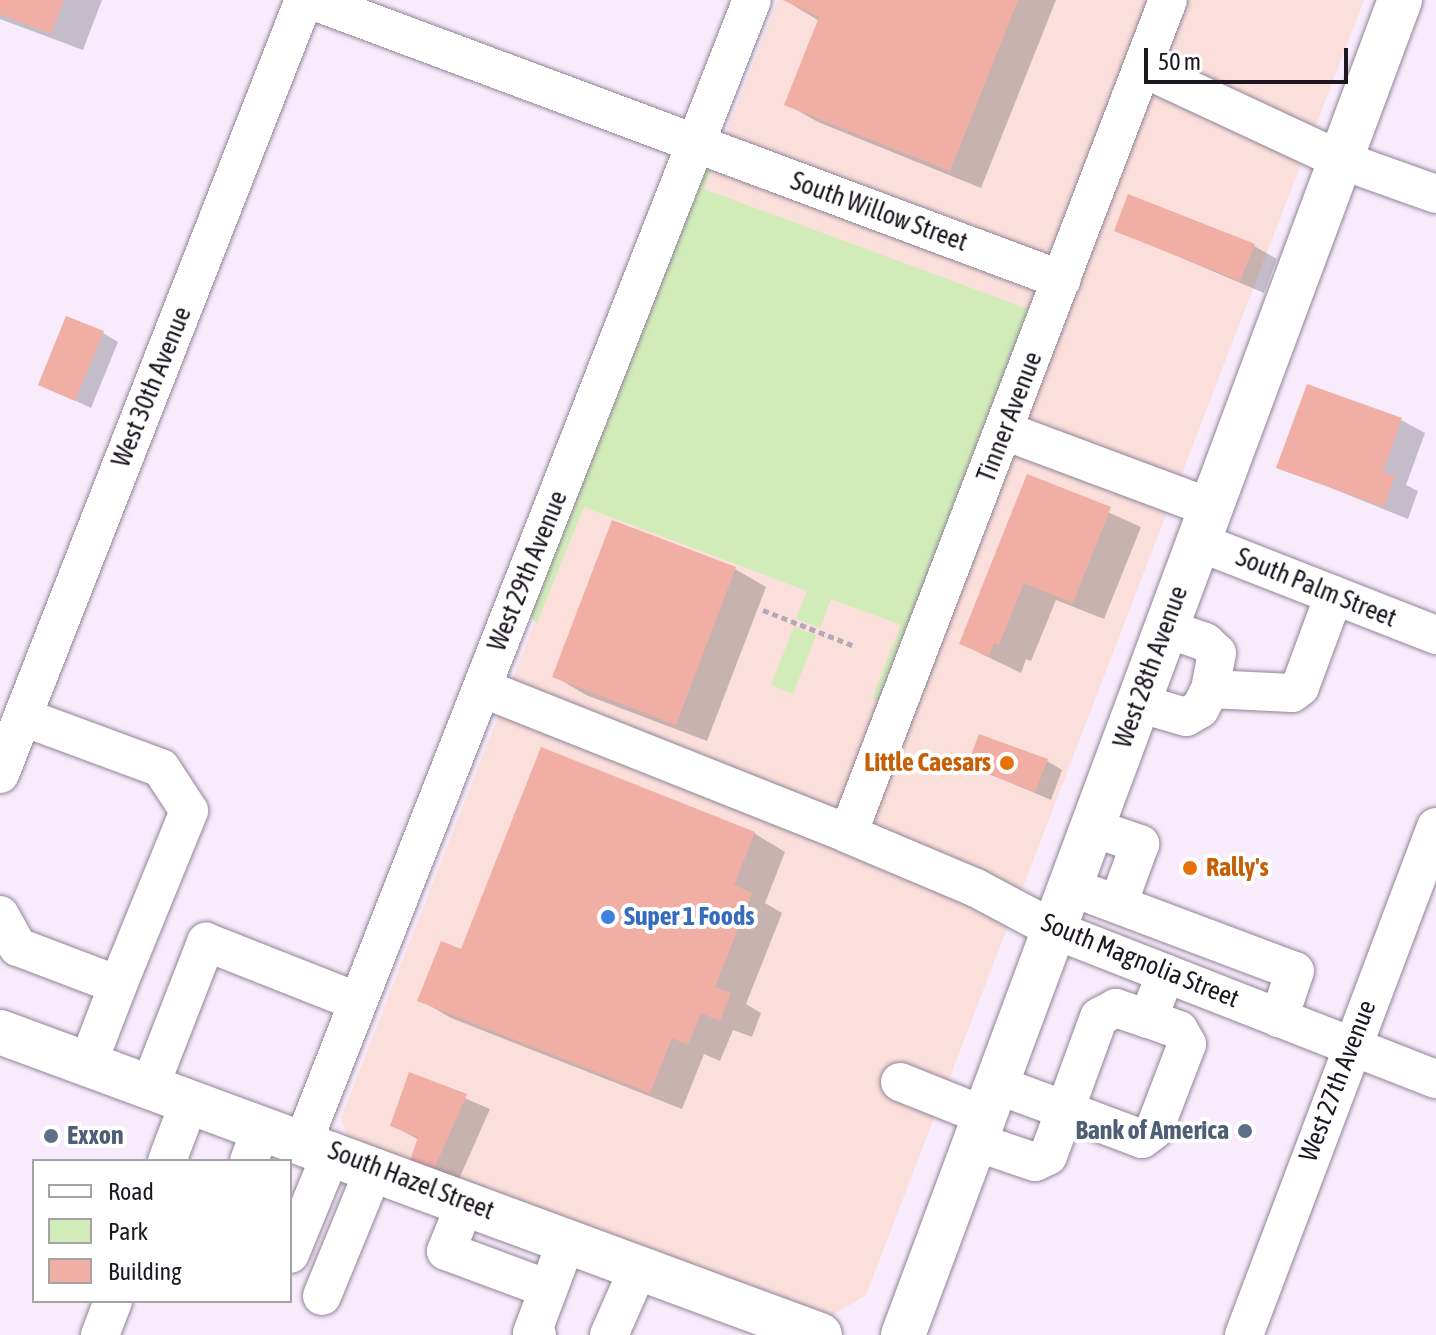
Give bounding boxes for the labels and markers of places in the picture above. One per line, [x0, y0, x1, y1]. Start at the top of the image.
place label: Little Caesars [864, 747, 991, 779]
marker: Little Caesars [998, 754, 1016, 772]
place label: Rally's [1206, 852, 1269, 884]
marker: Rally's [1181, 859, 1199, 877]
place label: Super 1 Foods [624, 901, 755, 933]
marker: Super 1 Foods [599, 908, 617, 926]
place label: Bank of America [1075, 1115, 1229, 1147]
place label: Exxon [67, 1120, 124, 1152]
marker: Bank of America [1236, 1122, 1254, 1140]
marker: Exxon [42, 1127, 60, 1145]

